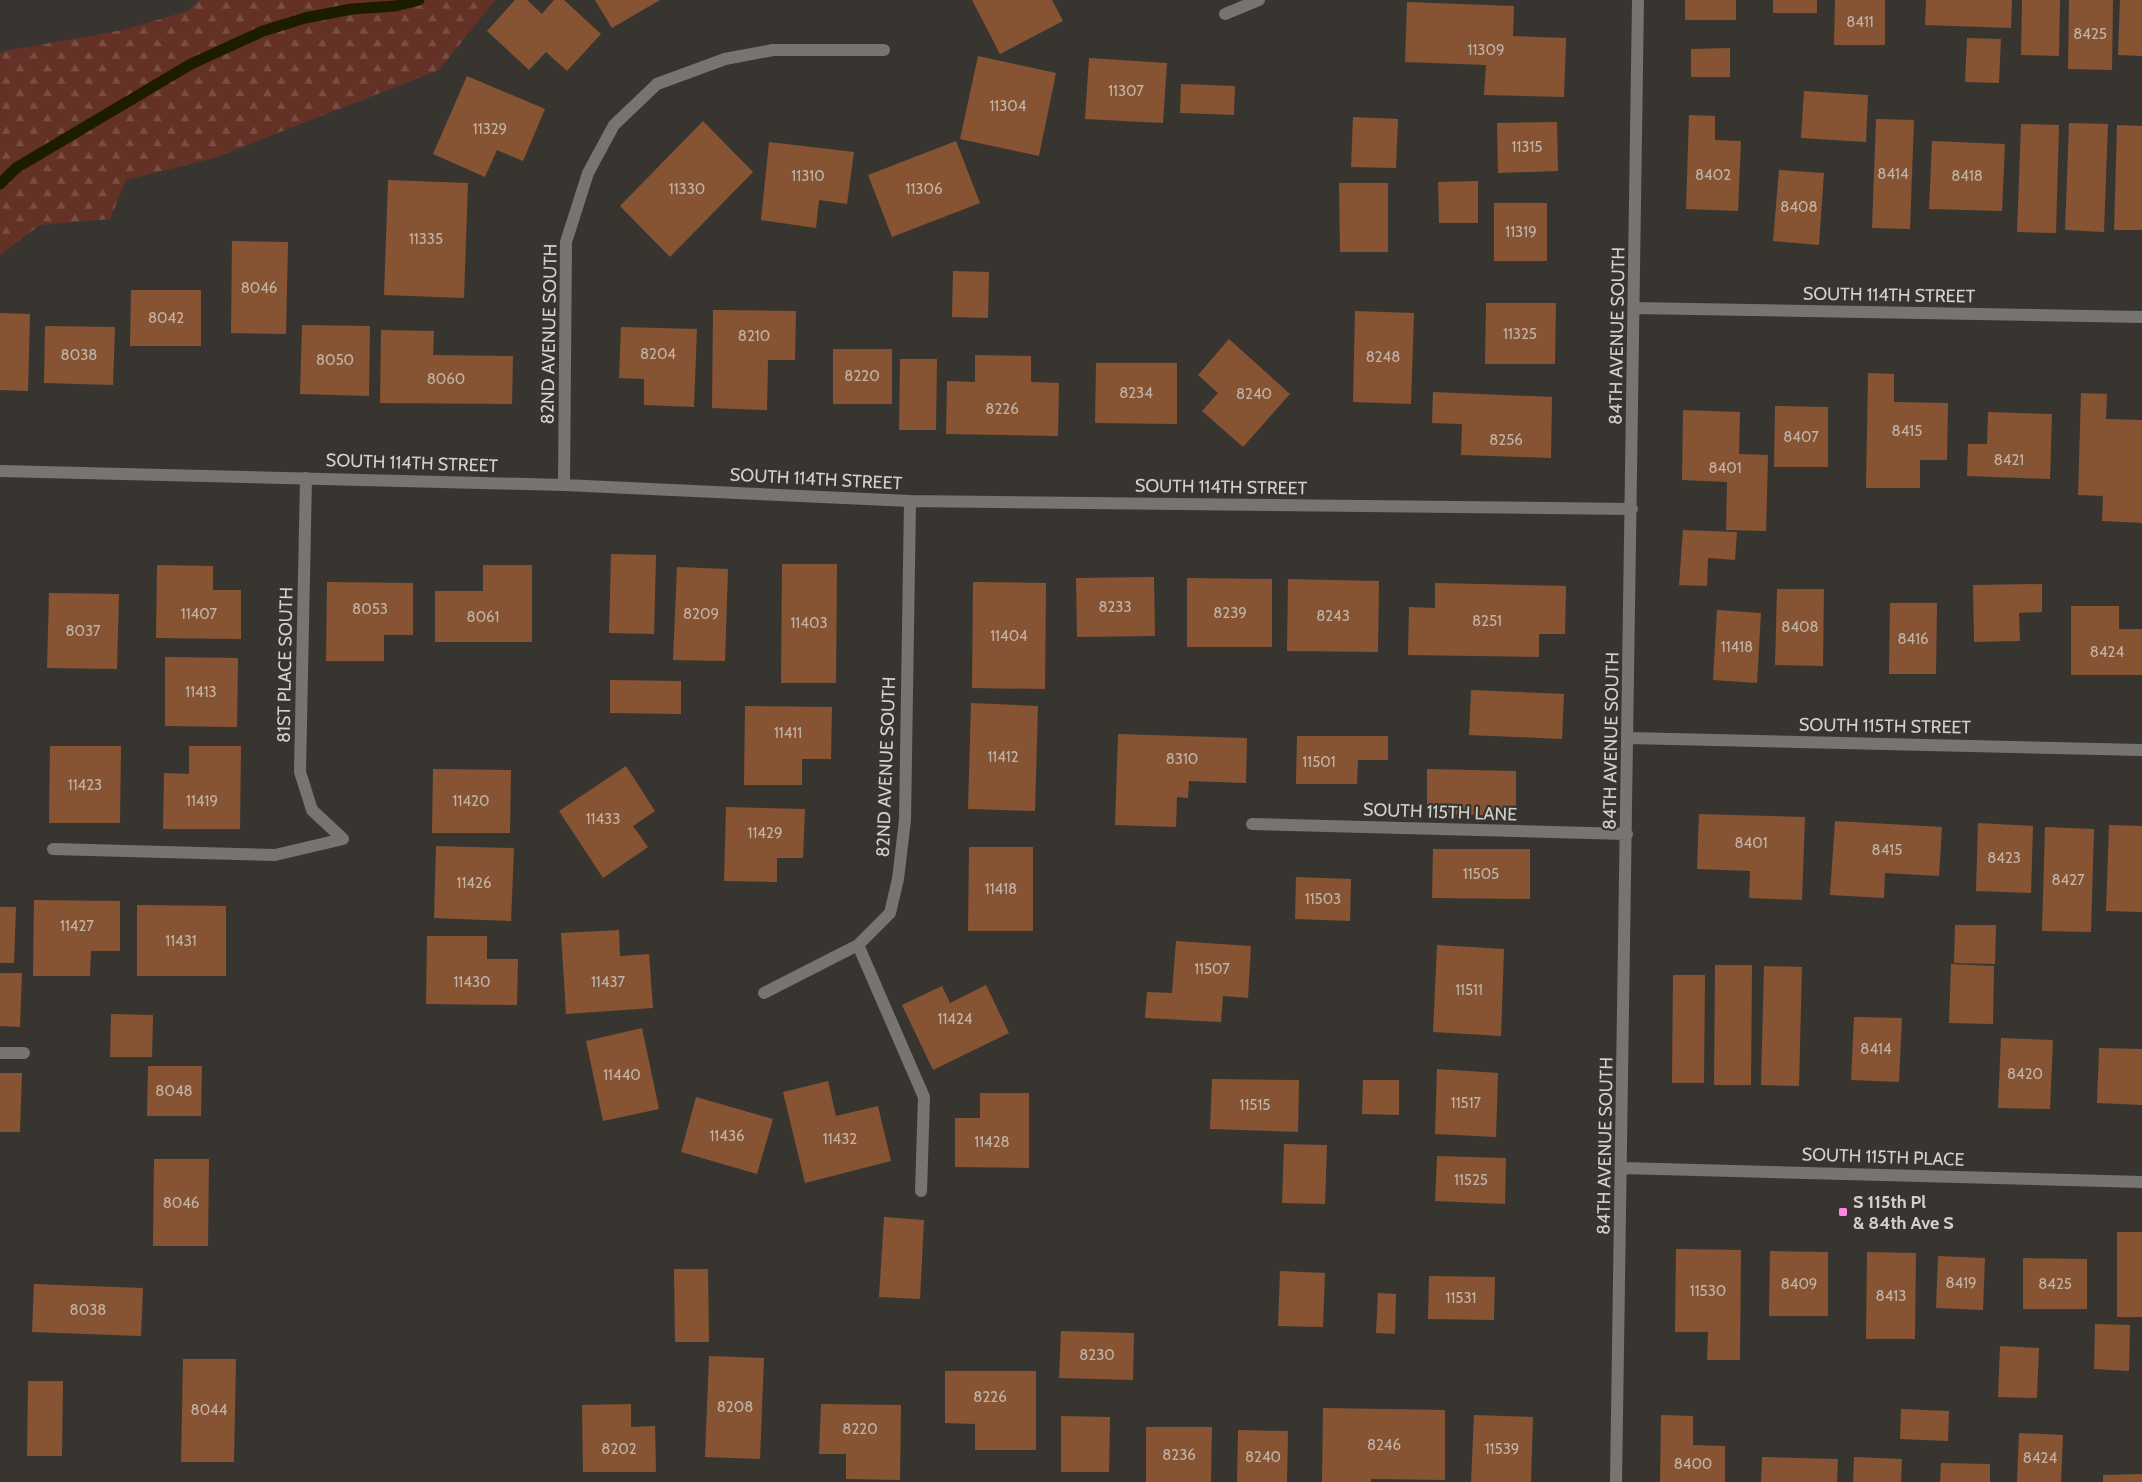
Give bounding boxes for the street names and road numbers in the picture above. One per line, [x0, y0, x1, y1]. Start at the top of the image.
street label: 82ND AVENUE SOUTH [536, 243, 562, 425]
street label: 84TH AVENUE SOUTH [1604, 247, 1630, 425]
street label: SOUTH 114TH STREET [1803, 282, 1976, 308]
street label: SOUTH 114TH STREET [325, 449, 499, 477]
street label: SOUTH 114TH STREET [729, 464, 903, 495]
street label: SOUTH 114TH STREET [1135, 474, 1308, 500]
street label: 81ST PLACE SOUTH [273, 587, 297, 743]
street label: 84TH AVENUE SOUTH [1598, 652, 1624, 830]
street label: 82ND AVENUE SOUTH [872, 676, 900, 858]
street label: SOUTH 115TH STREET [1799, 713, 1972, 739]
street label: SOUTH 115TH LANE [1362, 798, 1518, 826]
street label: 84TH AVENUE SOUTH [1592, 1057, 1618, 1235]
street label: SOUTH 115TH PLACE [1801, 1143, 1965, 1171]

